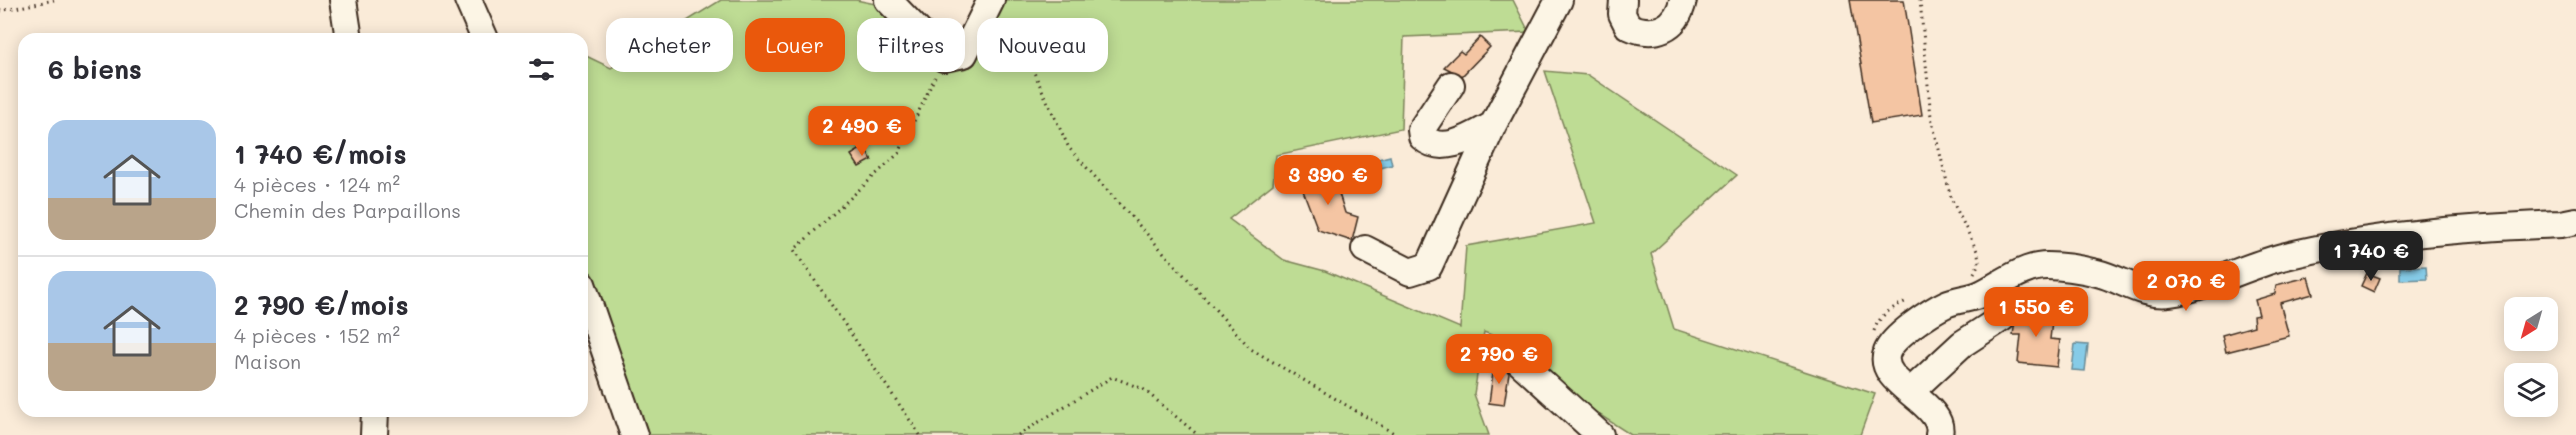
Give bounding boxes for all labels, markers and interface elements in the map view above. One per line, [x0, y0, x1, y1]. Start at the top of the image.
chip: Acheter [606, 18, 733, 72]
chip: Louer [745, 18, 845, 72]
chip: Filtres [857, 18, 965, 72]
chip: Nouveau [977, 18, 1108, 72]
text: 6 biens [48, 52, 142, 86]
icon: filters [525, 53, 558, 86]
pin: 2 490 € [807, 106, 917, 157]
text: 2 490 € [822, 112, 902, 138]
text: 1 740 €/mois [234, 137, 407, 171]
icon: home [96, 144, 168, 216]
pin: 3 390 € [1273, 155, 1383, 206]
text: 3 390 € [1288, 161, 1368, 187]
text: 4 pièces · 124 m² [234, 171, 400, 197]
text: Chemin des Parpaillons [234, 197, 461, 223]
pin: 1 740 € [2316, 231, 2426, 282]
text: 1 740 € [2333, 237, 2409, 263]
pin: 2 070 € [2131, 261, 2241, 312]
text: 2 070 € [2147, 267, 2225, 293]
pin: 1 550 € [1981, 287, 2091, 338]
text: 2 790 €/mois [234, 288, 409, 322]
text: 1 550 € [1998, 293, 2074, 319]
icon: home [96, 295, 168, 367]
north arrow [2504, 297, 2558, 351]
map controls [2504, 297, 2558, 417]
text: 4 pièces · 152 m² [234, 322, 400, 348]
pin: 2 790 € [1444, 334, 1554, 385]
text: 2 790 € [1460, 340, 1538, 366]
text: Maison [234, 348, 301, 374]
button: layers [2504, 363, 2558, 417]

